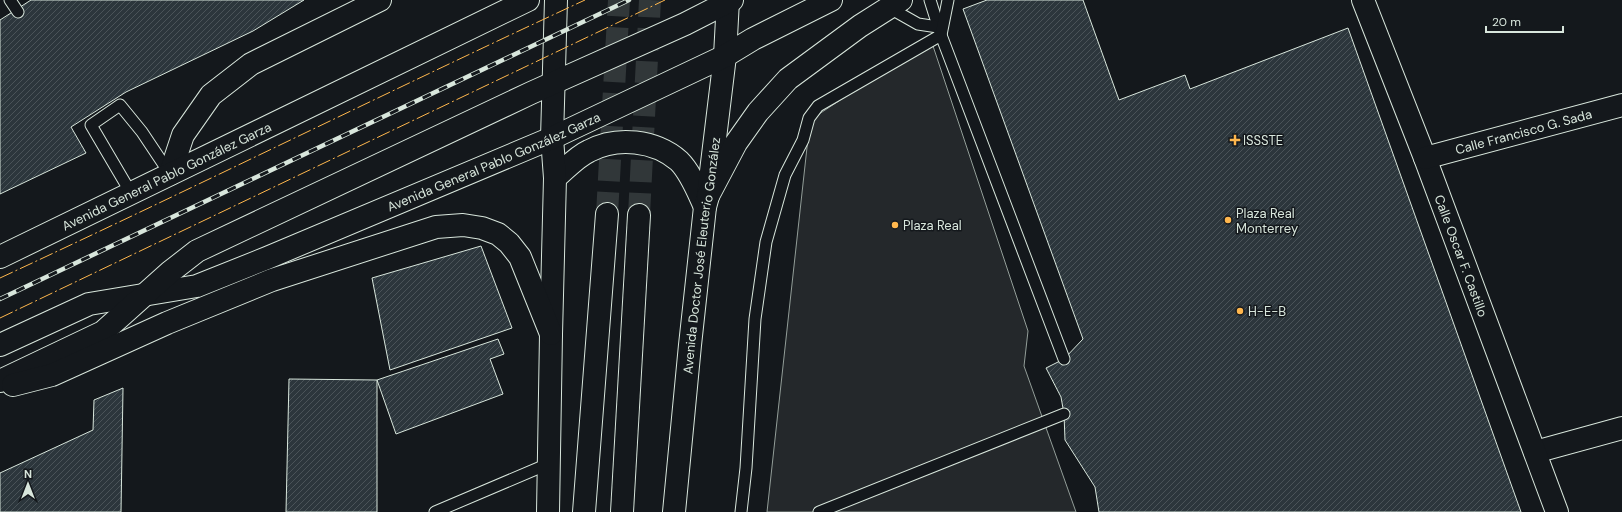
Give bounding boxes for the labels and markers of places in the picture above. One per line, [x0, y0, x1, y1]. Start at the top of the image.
place label: ISSSTE [1243, 132, 1283, 149]
marker: ISSSTE [1230, 135, 1240, 145]
place label: Plaza Real Monterrey [1236, 205, 1298, 237]
marker: Plaza Real Monterrey [1223, 215, 1233, 225]
place label: Plaza Real [903, 217, 962, 234]
marker: Plaza Real [890, 220, 900, 230]
place label: H-E-B [1248, 303, 1286, 320]
marker: H-E-B [1235, 306, 1245, 316]

